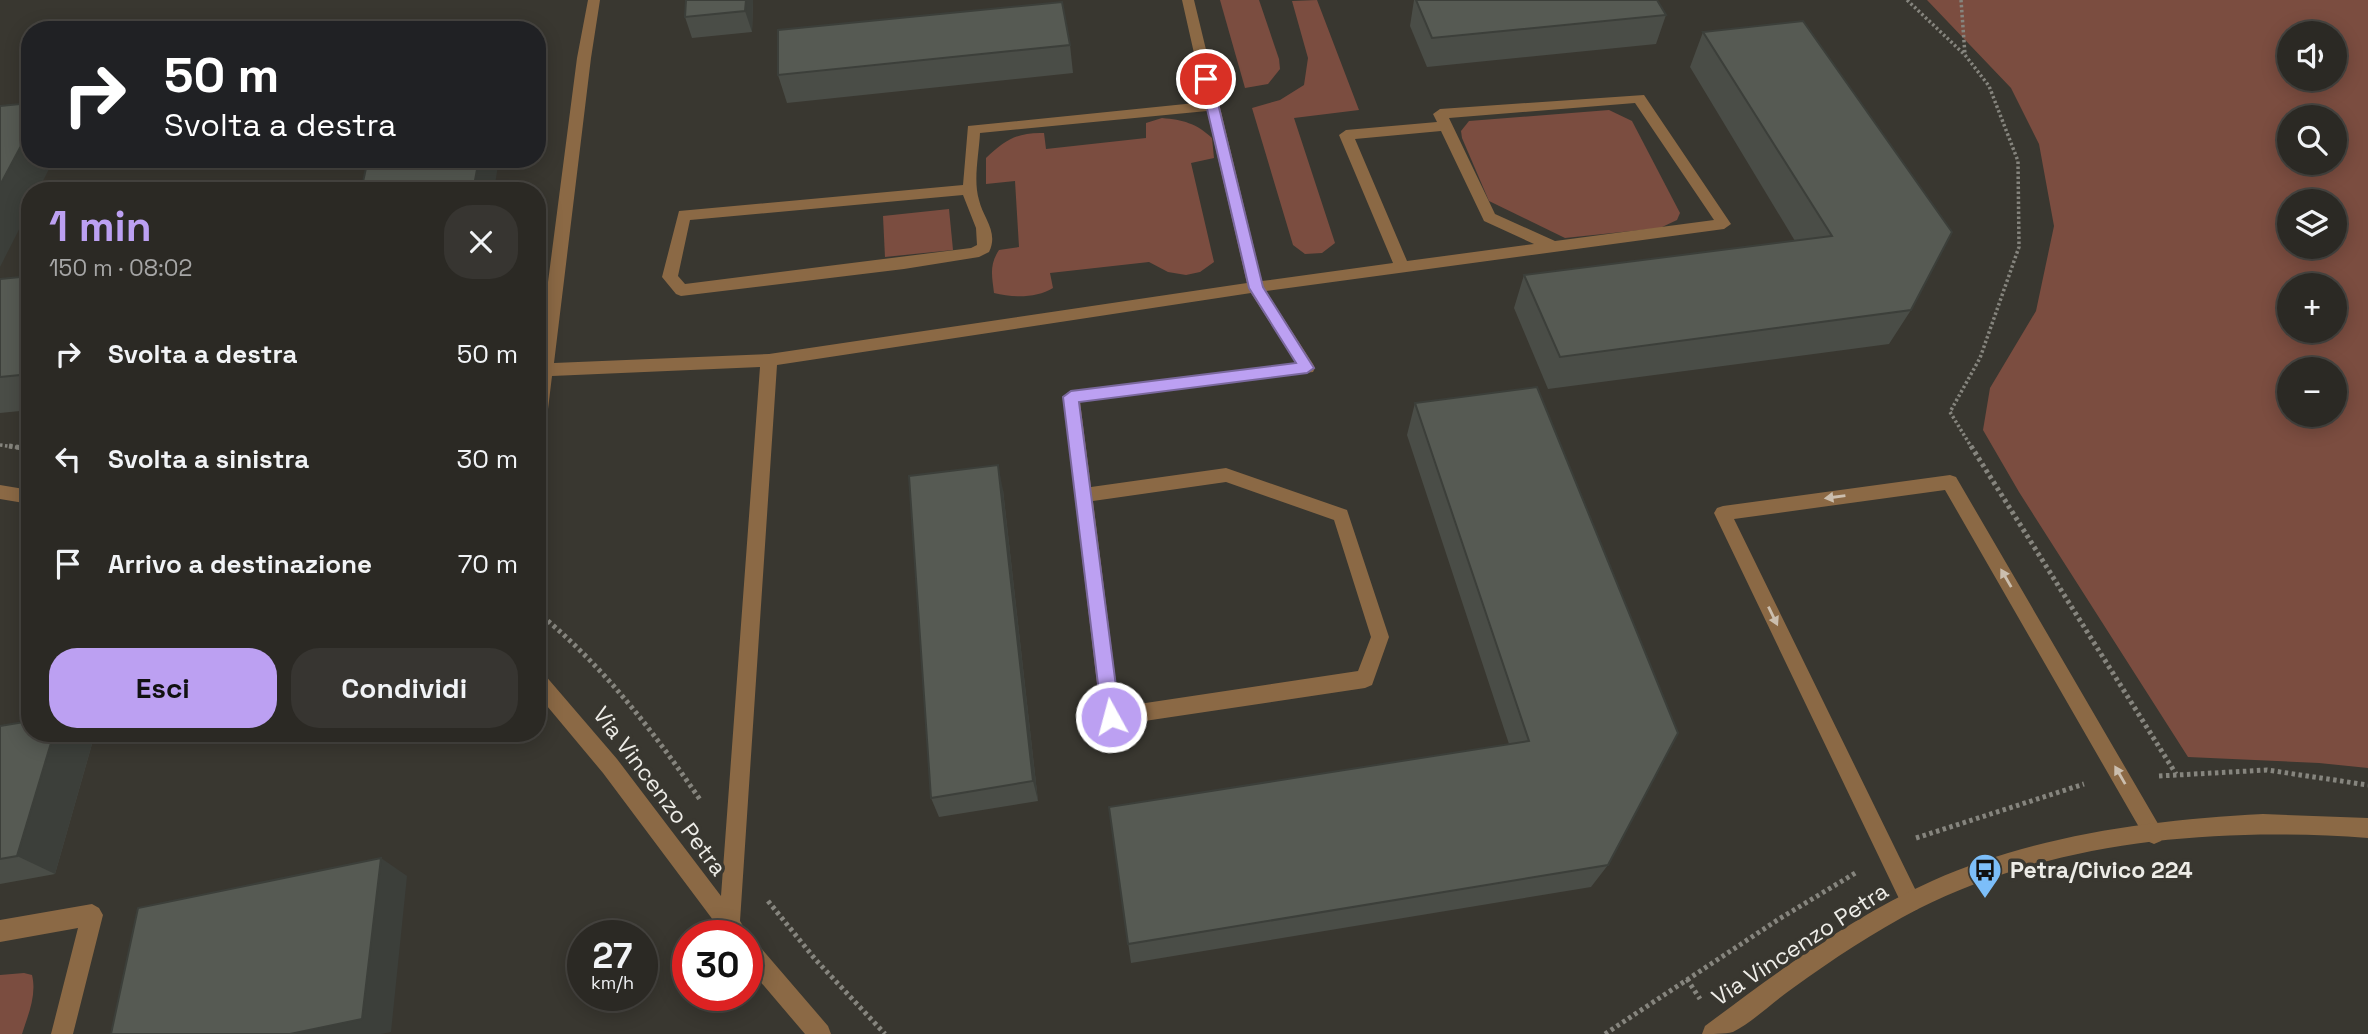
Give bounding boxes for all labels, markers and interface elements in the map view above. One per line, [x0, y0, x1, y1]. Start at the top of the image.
map controls [2277, 21, 2347, 427]
button: sound [2277, 21, 2347, 91]
text: 50 m [164, 44, 279, 106]
icon: right [49, 49, 140, 140]
pin [1176, 49, 1236, 109]
icon: arrive [1187, 60, 1225, 98]
text: Svolta a destra [164, 105, 396, 145]
button: search [2277, 105, 2347, 175]
button: layers [2277, 189, 2347, 259]
text: 1 min [49, 200, 152, 253]
button: close [444, 205, 518, 279]
text: 150 m · 08:02 [49, 253, 192, 283]
button: + [2277, 273, 2347, 343]
icon: right [49, 335, 87, 373]
text: Svolta a destra [108, 337, 297, 371]
text: 50 m [457, 337, 518, 371]
button: − [2277, 357, 2347, 427]
icon: left [49, 440, 87, 478]
text: Svolta a sinistra [108, 442, 309, 476]
text: 30 m [457, 442, 518, 476]
one-way arrow [1823, 492, 1845, 503]
icon: arrive [49, 545, 87, 583]
text: Arrivo a destinazione [108, 547, 372, 581]
text: 70 m [458, 547, 518, 581]
one-way arrow [1999, 568, 2012, 587]
one-way arrow [1767, 606, 1778, 626]
button: Esci [49, 648, 277, 728]
button: Condividi [291, 648, 518, 728]
position arrow [1074, 680, 1148, 754]
street label: Via Vincenzo Petra [586, 700, 734, 882]
one-way arrow [2113, 765, 2126, 784]
bus stop icon: Petra/Civico 224 [1966, 851, 2004, 900]
place label: Petra/Civico 224 [2010, 855, 2193, 885]
street label: Via Vincenzo Petra [1706, 876, 1894, 1012]
speed limit sign: 30 [672, 920, 763, 1011]
text: 27 [593, 934, 632, 978]
text: km/h [591, 971, 634, 994]

